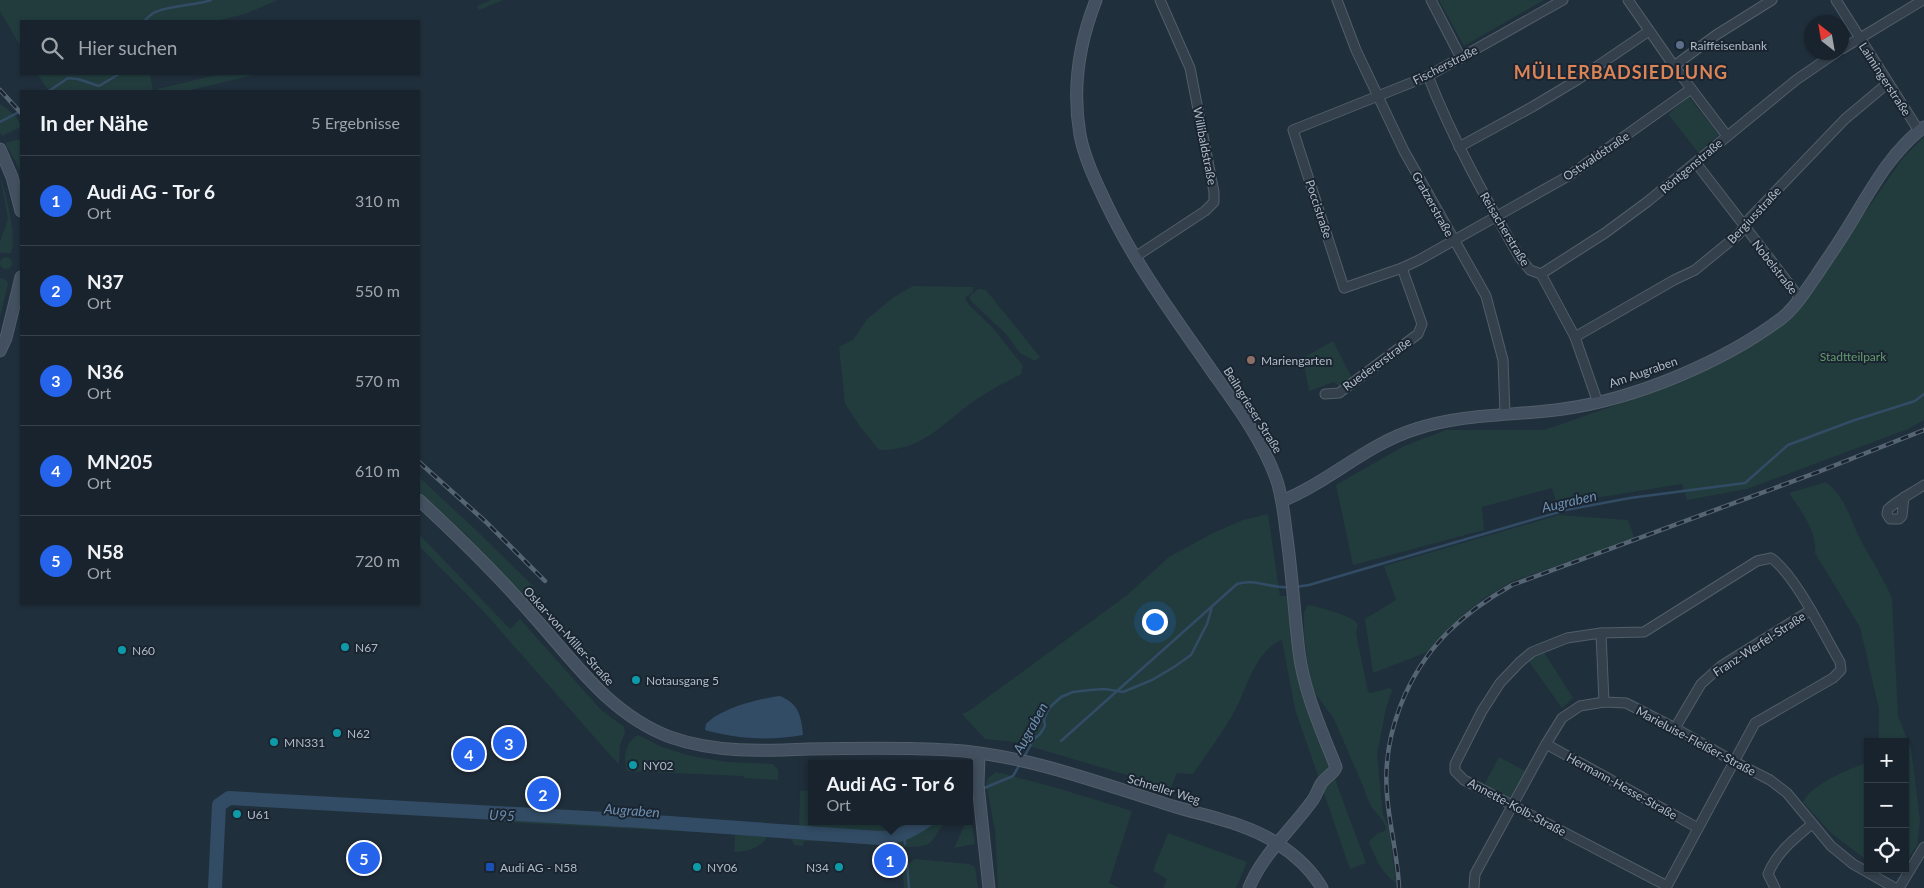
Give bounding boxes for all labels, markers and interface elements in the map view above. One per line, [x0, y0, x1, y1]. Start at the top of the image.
north arrow [1804, 15, 1849, 60]
search box [20, 20, 420, 75]
icon: search [38, 34, 66, 62]
text: Hier suchen [78, 36, 177, 59]
place label: Raiffeisenbank [1690, 38, 1768, 53]
marker: Raiffeisenbank [1674, 39, 1686, 51]
street label: Laimingerstraße [1856, 40, 1914, 118]
street label: Fischerstraße [1410, 42, 1480, 88]
district label: MÜLLERBADSIEDLUNG [1514, 61, 1728, 83]
street label: Willibaldstraße [1190, 106, 1220, 186]
text: In der Nähe [40, 110, 148, 135]
text: 5 Ergebnisse [311, 113, 400, 132]
street label: Ostwaldstraße [1560, 128, 1632, 184]
street label: Röntgenstraße [1657, 135, 1725, 197]
street label: Gratzerstraße [1409, 169, 1457, 239]
street label: Poccistraße [1302, 178, 1336, 240]
text: Audi AG - Tor 6 [87, 180, 215, 203]
street label: Bergiusstraße [1724, 183, 1784, 247]
street label: Reisacherstraße [1477, 189, 1533, 269]
text: 1 [51, 191, 61, 210]
text: 310 m [355, 191, 400, 210]
text: Ort [87, 203, 111, 222]
street label: Nobelstraße [1749, 237, 1801, 297]
text: N37 [87, 270, 124, 293]
text: 2 [51, 281, 61, 300]
text: 550 m [355, 281, 400, 300]
text: Ort [87, 293, 111, 312]
street label: Ruedererstraße [1340, 334, 1414, 394]
park label: Stadtteilpark [1820, 349, 1887, 364]
place label: Mariengarten [1261, 353, 1332, 368]
street label: Am Augraben [1607, 353, 1679, 391]
marker: Mariengarten [1245, 354, 1257, 366]
text: N36 [87, 360, 124, 383]
street label: Beilngrieser Straße [1220, 364, 1286, 456]
text: 3 [51, 371, 61, 390]
text: 570 m [355, 371, 400, 390]
text: Ort [87, 383, 111, 402]
text: MN205 [87, 450, 153, 473]
text: 4 [51, 461, 61, 480]
text: 610 m [355, 461, 400, 480]
text: Ort [87, 473, 111, 492]
water label: Augraben [1539, 486, 1598, 516]
text: N58 [87, 540, 124, 563]
text: 5 [51, 551, 61, 570]
text: 720 m [355, 551, 400, 570]
text: Ort [87, 563, 111, 582]
street label: Oskar-von-Miller-Straße [521, 583, 617, 689]
your location [1142, 609, 1168, 635]
street label: Franz-Werfel-Straße [1710, 609, 1808, 679]
place label: N67 [355, 640, 378, 655]
marker: N67 [339, 641, 351, 653]
place label: N60 [132, 643, 155, 658]
marker: N60 [116, 644, 128, 656]
place label: Notausgang 5 [646, 673, 719, 688]
marker: Notausgang 5 [630, 674, 642, 686]
water label: Augraben [1009, 699, 1051, 757]
street label: Marieluise-Fleißer-Straße [1634, 703, 1758, 779]
pin: 3 [493, 724, 525, 762]
place label: N62 [347, 726, 370, 741]
marker: N62 [331, 727, 343, 739]
place label: MN331 [284, 735, 325, 750]
pin: 4 [453, 735, 485, 773]
marker: MN331 [268, 736, 280, 748]
map controls [1864, 738, 1909, 873]
button: + [1864, 738, 1909, 783]
street label: Hermann-Hesse-Straße [1564, 749, 1680, 823]
place label: NY02 [643, 758, 674, 773]
marker: NY02 [627, 759, 639, 771]
popup [808, 760, 973, 825]
street label: Schneller Weg [1126, 771, 1202, 807]
text: Audi AG - Tor 6 [827, 772, 954, 795]
pin: 2 [527, 775, 559, 813]
street label: Annette-Kolb-Straße [1465, 775, 1569, 839]
button: − [1864, 783, 1909, 828]
text: Ort [827, 795, 851, 814]
water label: Augraben [603, 800, 660, 820]
water label: U95 [489, 806, 515, 824]
place label: U61 [247, 807, 270, 822]
marker: U61 [231, 808, 243, 820]
button: locate [1864, 828, 1909, 873]
pin: 5 [348, 839, 380, 877]
pin: 1 [874, 841, 906, 879]
place label: Audi AG - N58 [500, 860, 577, 875]
place label: NY06 [707, 860, 738, 875]
place label: N34 [806, 860, 829, 875]
marker: Audi AG - N58 [484, 861, 496, 873]
marker: NY06 [691, 861, 703, 873]
marker: N34 [833, 861, 845, 873]

